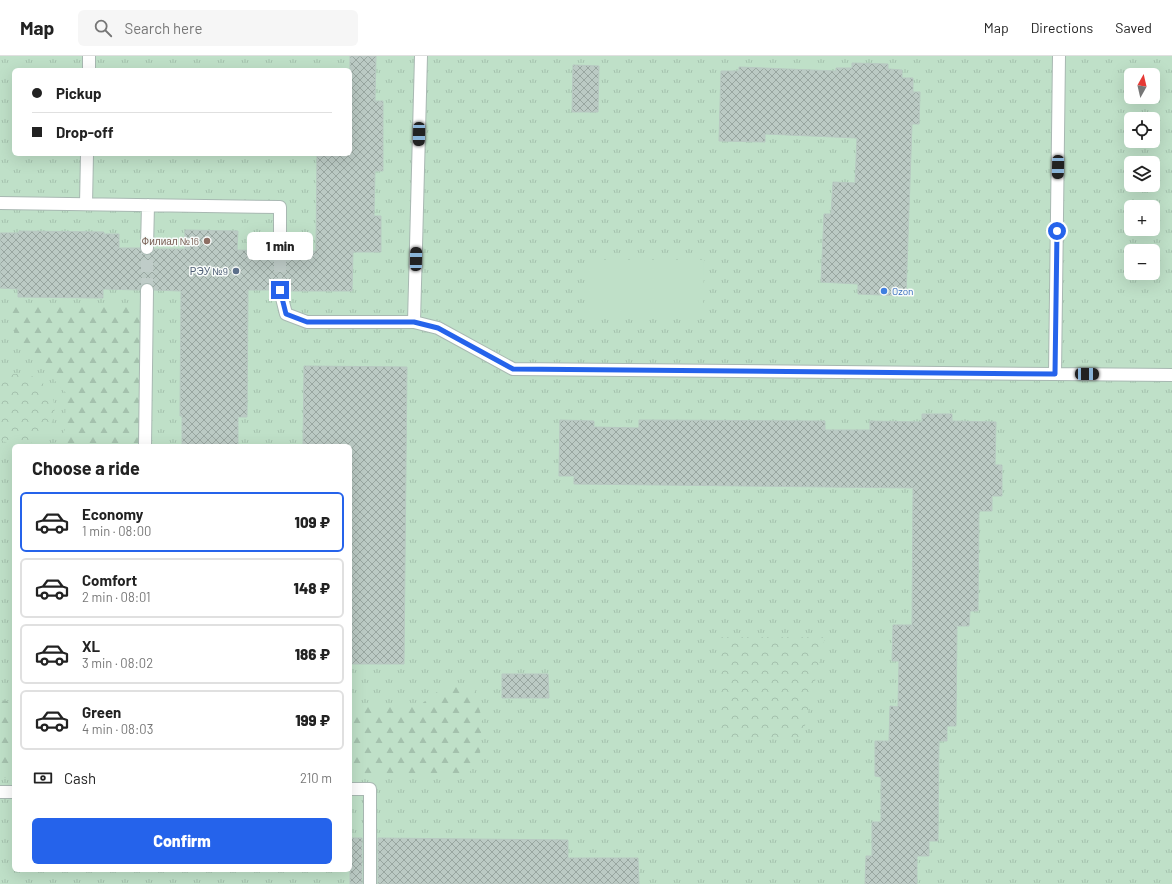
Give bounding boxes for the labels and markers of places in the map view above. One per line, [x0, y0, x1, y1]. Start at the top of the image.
place label: Филиал №16 [142, 235, 199, 247]
marker: Филиал №16 [202, 236, 212, 246]
place label: РЭУ №9 [190, 265, 228, 277]
marker: РЭУ №9 [231, 266, 241, 276]
place label: Ozon [892, 285, 914, 297]
marker: Ozon [879, 286, 889, 296]

